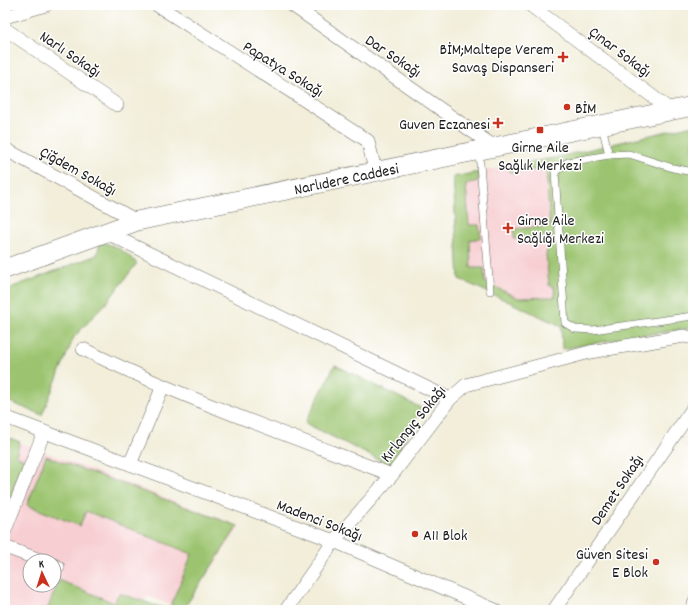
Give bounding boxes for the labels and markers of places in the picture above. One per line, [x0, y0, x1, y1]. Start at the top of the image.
place label: BİM;Maltepe Verem Savaş Dispanseri [440, 39, 554, 80]
marker: BİM;Maltepe Verem Savaş Dispanseri [557, 51, 569, 63]
place label: BİM [575, 98, 596, 121]
marker: BİM [562, 102, 572, 112]
place label: Guven Eczanesi [399, 114, 490, 137]
marker: Guven Eczanesi [493, 118, 503, 128]
marker: Girne Aile Sağlık Merkezi [535, 125, 545, 135]
place label: Girne Aile Sağlık Merkezi [498, 137, 582, 178]
place label: Girne Aile Sağlığı Merkezi [517, 210, 604, 251]
marker: Girne Aile Sağlığı Merkezi [502, 222, 514, 234]
place label: A11 Blok [423, 525, 467, 548]
marker: A11 Blok [410, 529, 420, 539]
place label: Güven Sitesi E Blok [576, 544, 648, 585]
marker: Güven Sitesi E Blok [651, 557, 661, 567]

